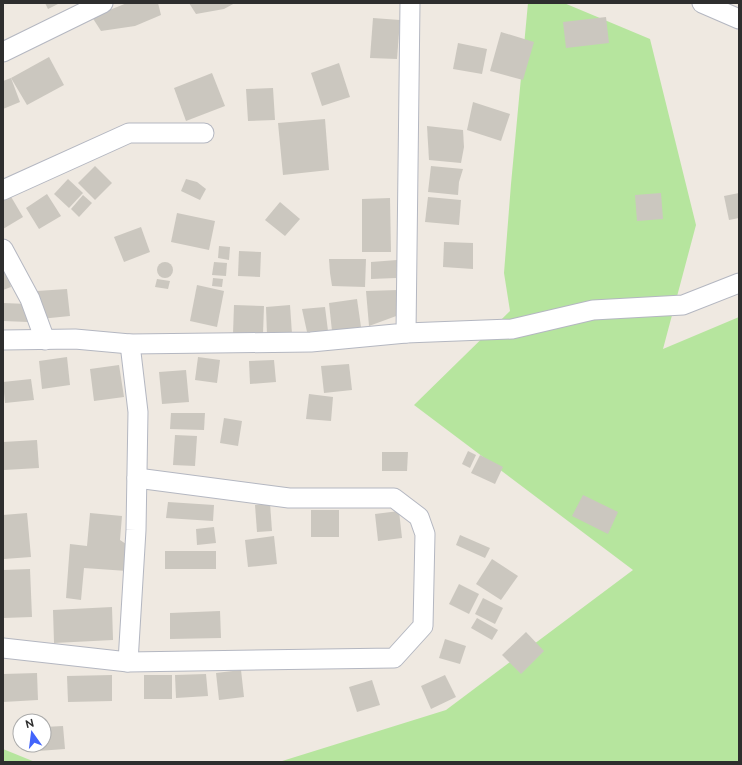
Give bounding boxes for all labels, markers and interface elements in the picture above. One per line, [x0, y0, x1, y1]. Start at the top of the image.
north arrow [12, 713, 52, 753]
text: N [24, 716, 35, 731]

